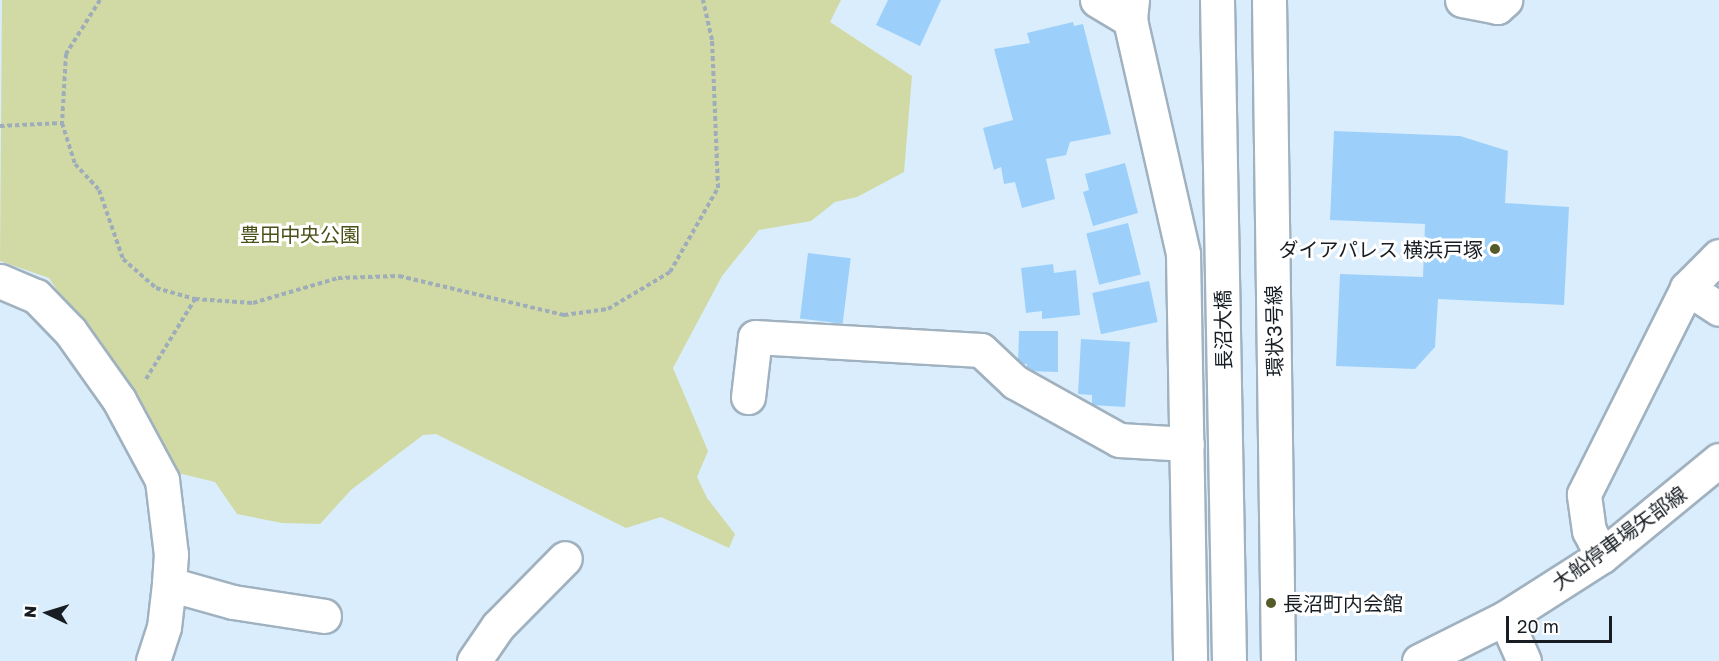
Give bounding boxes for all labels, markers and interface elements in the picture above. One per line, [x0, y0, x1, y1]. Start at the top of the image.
park label: 豊田中央公園 [240, 222, 360, 246]
place label: ダイアパレス 横浜戸塚 [1278, 237, 1483, 261]
marker: ダイアパレス 横浜戸塚 [1488, 242, 1502, 256]
street label: 環状3号線 [1261, 285, 1287, 377]
street label: 長沼大橋 [1210, 290, 1236, 370]
street label: 大船停車場矢部線 [1547, 481, 1691, 595]
north arrow [18, 583, 78, 643]
place label: 長沼町内会館 [1283, 591, 1403, 615]
marker: 長沼町内会館 [1264, 596, 1278, 610]
scale bar [1509, 604, 1616, 642]
text: N [20, 605, 40, 619]
text: 20 m [1517, 615, 1559, 637]

